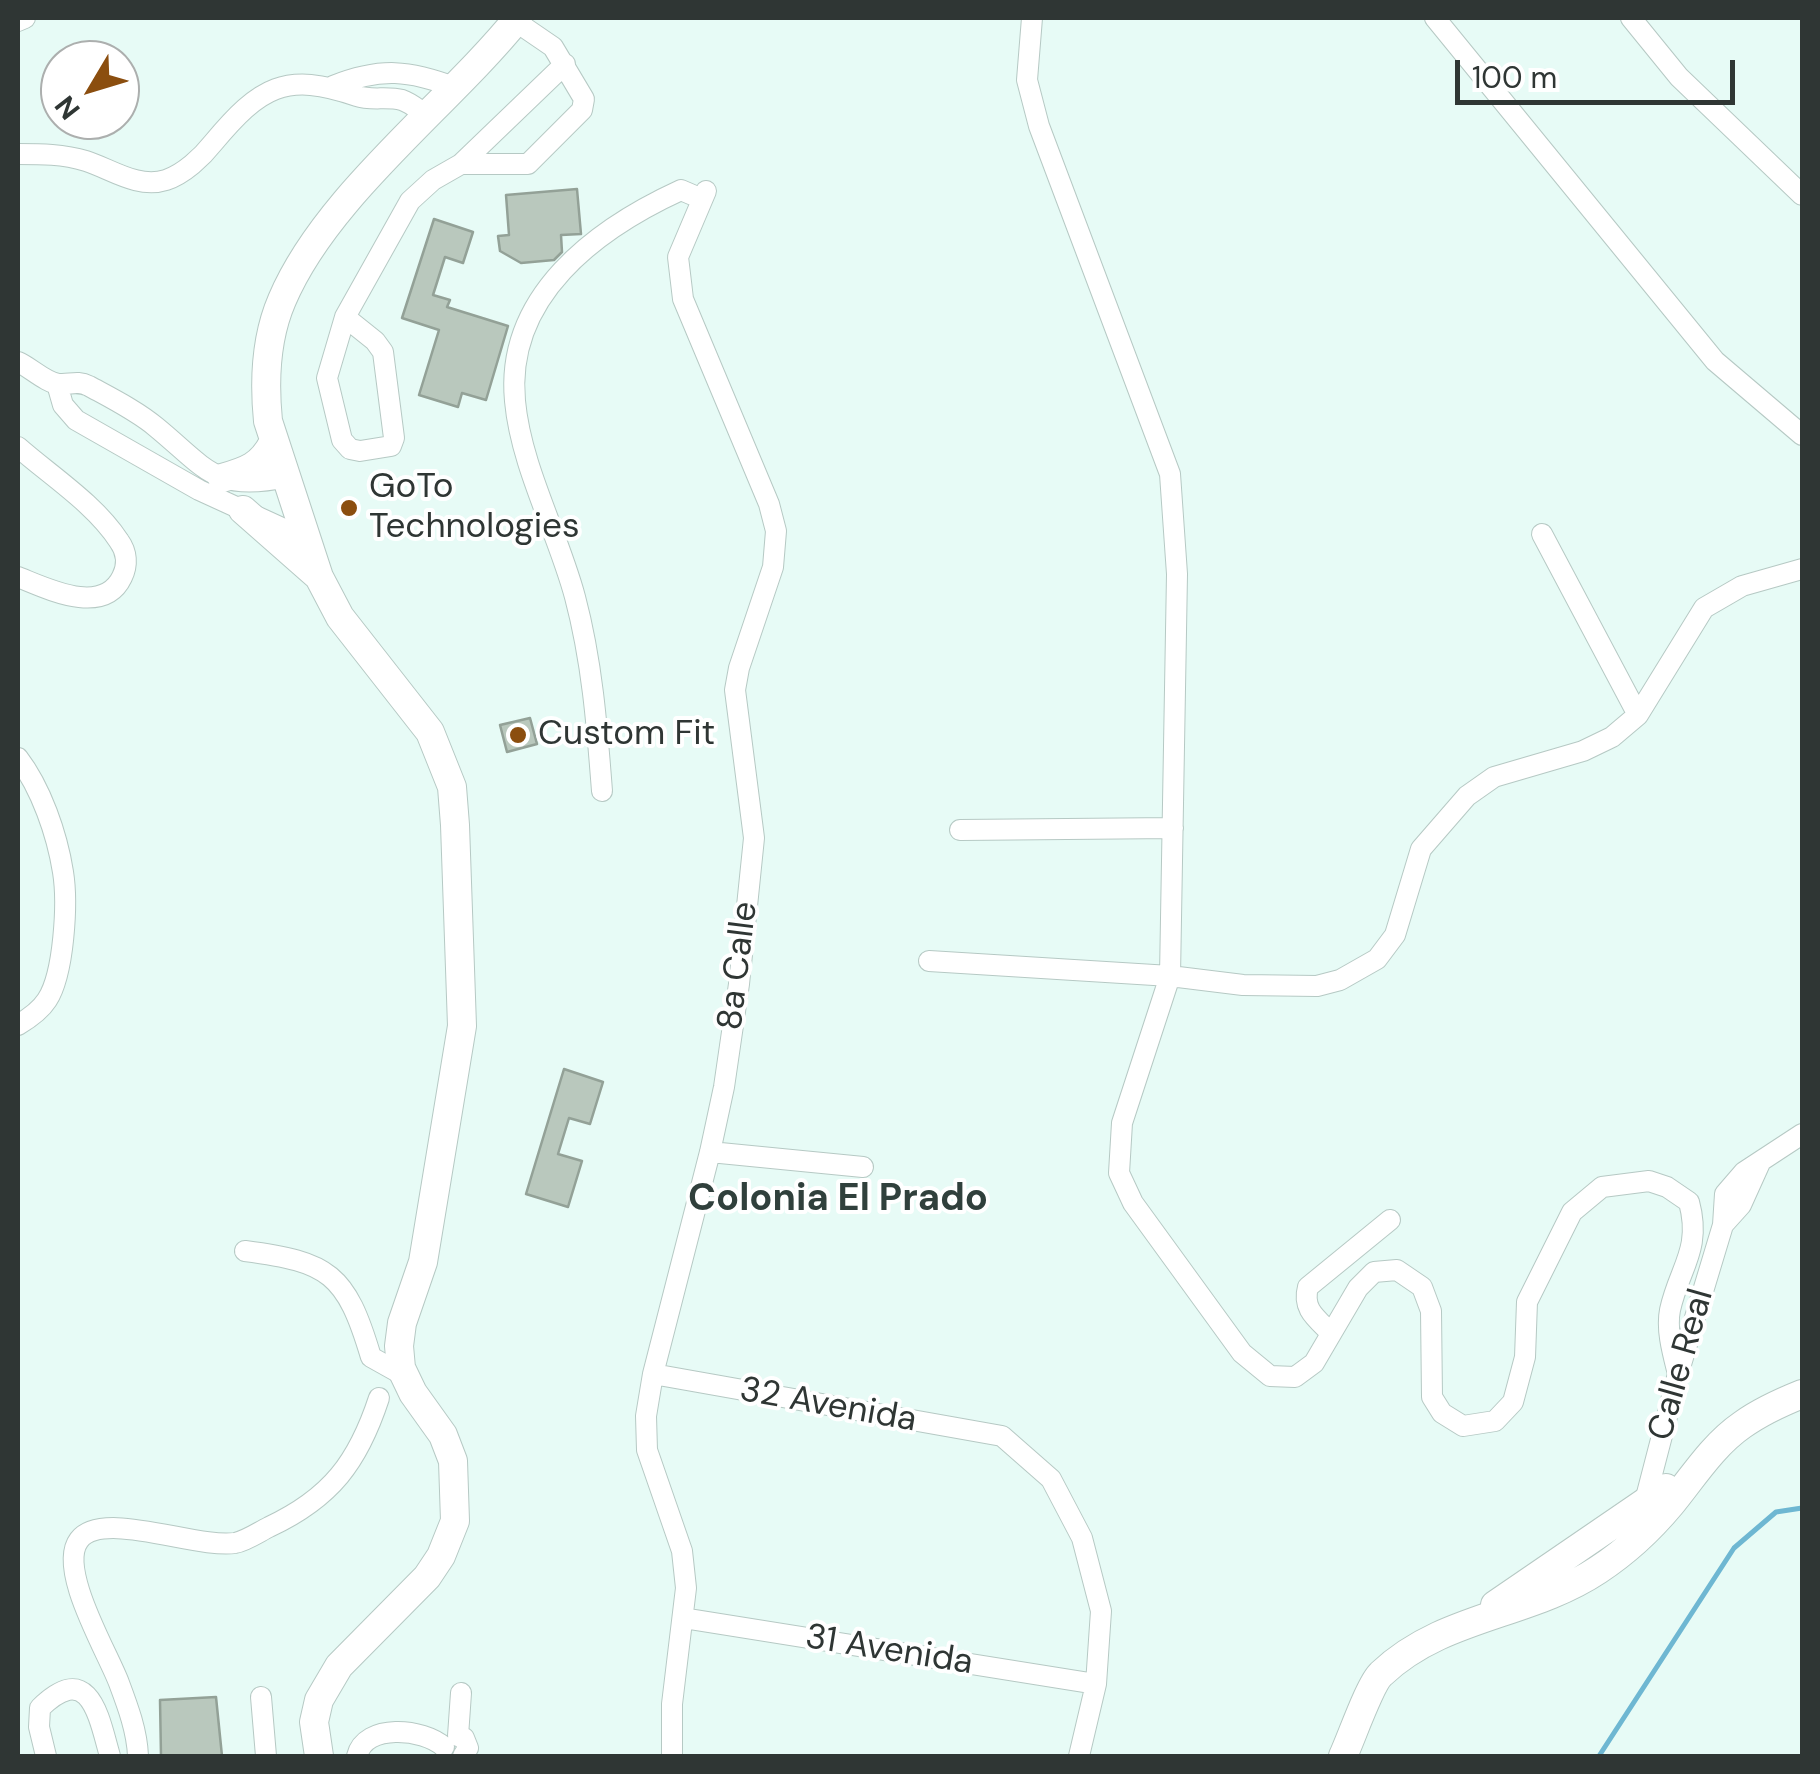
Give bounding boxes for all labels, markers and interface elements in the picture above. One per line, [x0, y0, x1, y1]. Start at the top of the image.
north arrow [40, 40, 140, 140]
scale bar [1460, 40, 1740, 102]
text: 100 m [1472, 58, 1557, 97]
text: N [47, 88, 88, 127]
place label: GoTo Technologies [369, 467, 580, 549]
marker: GoTo Technologies [338, 497, 360, 519]
place label: Custom Fit [538, 714, 715, 756]
marker: Custom Fit [507, 724, 529, 746]
street label: 8a Calle [710, 899, 768, 1033]
district label: Colonia El Prado [688, 1177, 988, 1223]
street label: Calle Real [1640, 1285, 1724, 1445]
street label: 32 Avenida [736, 1370, 920, 1442]
street label: 31 Avenida [802, 1617, 976, 1685]

